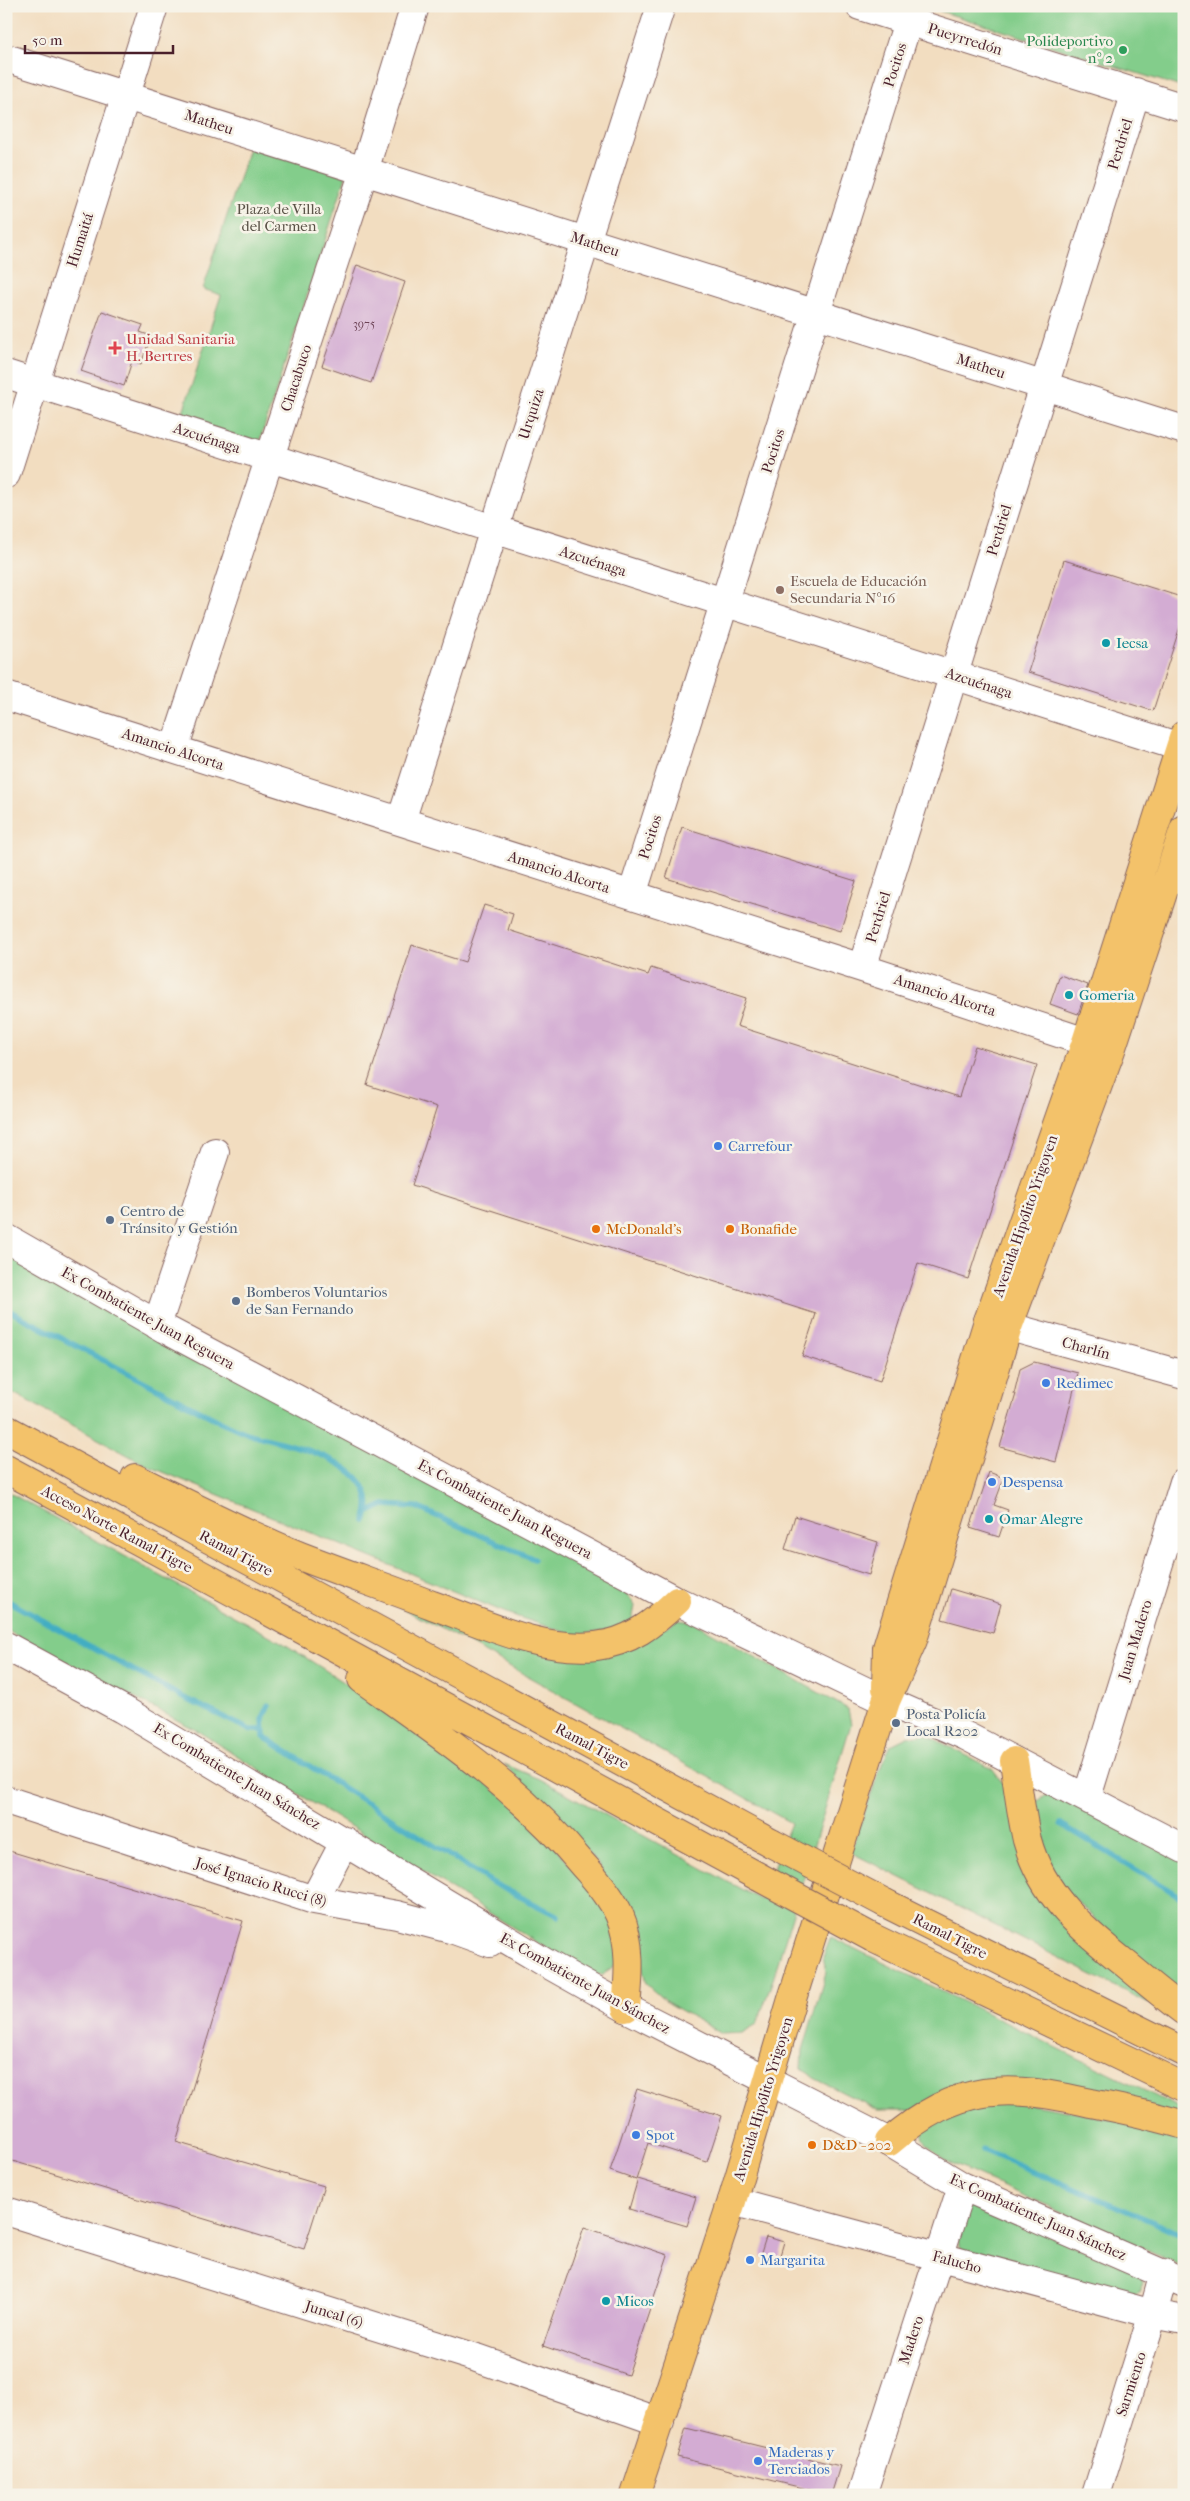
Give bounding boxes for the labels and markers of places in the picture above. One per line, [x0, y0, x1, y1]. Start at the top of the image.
place label: Polideportivo nº 2 [1026, 32, 1113, 67]
marker: Polideportivo nº 2 [1117, 44, 1129, 56]
place label: Unidad Sanitaria H. Bertres [126, 330, 236, 365]
marker: Unidad Sanitaria H. Bertres [108, 341, 122, 355]
place label: Escuela de Educación Secundaria Nº16 [790, 572, 927, 607]
marker: Escuela de Educación Secundaria Nº16 [774, 584, 786, 596]
place label: Iecsa [1116, 634, 1149, 652]
marker: Iecsa [1100, 637, 1112, 649]
place label: Gomeria [1079, 986, 1136, 1004]
marker: Gomeria [1063, 989, 1075, 1001]
place label: Carrefour [728, 1137, 793, 1155]
marker: Carrefour [712, 1140, 724, 1152]
place label: Centro de Tránsito y Gestión [120, 1202, 238, 1237]
marker: Centro de Tránsito y Gestión [104, 1214, 116, 1226]
place label: McDonald's [606, 1220, 682, 1238]
place label: Bonafide [740, 1220, 797, 1238]
marker: McDonald's [590, 1223, 602, 1235]
marker: Bonafide [724, 1223, 736, 1235]
place label: Bomberos Voluntarios de San Fernando [246, 1283, 388, 1318]
marker: Bomberos Voluntarios de San Fernando [230, 1295, 242, 1307]
place label: Redimec [1056, 1374, 1114, 1392]
marker: Redimec [1040, 1377, 1052, 1389]
place label: Despensa [1002, 1473, 1064, 1491]
marker: Despensa [986, 1476, 998, 1488]
place label: Omar Alegre [999, 1510, 1083, 1528]
marker: Omar Alegre [983, 1513, 995, 1525]
place label: Posta Policía Local R202 [906, 1705, 987, 1740]
marker: Posta Policía Local R202 [890, 1717, 902, 1729]
place label: Spot [646, 2126, 675, 2144]
marker: Spot [630, 2129, 642, 2141]
place label: D&D - 202 [822, 2136, 892, 2154]
marker: D&D - 202 [806, 2139, 818, 2151]
place label: Margarita [760, 2251, 826, 2269]
marker: Margarita [744, 2254, 756, 2266]
place label: Micos [616, 2292, 654, 2310]
marker: Micos [600, 2295, 612, 2307]
place label: Maderas y Terciados [768, 2443, 835, 2478]
marker: Maderas y Terciados [752, 2455, 764, 2467]

